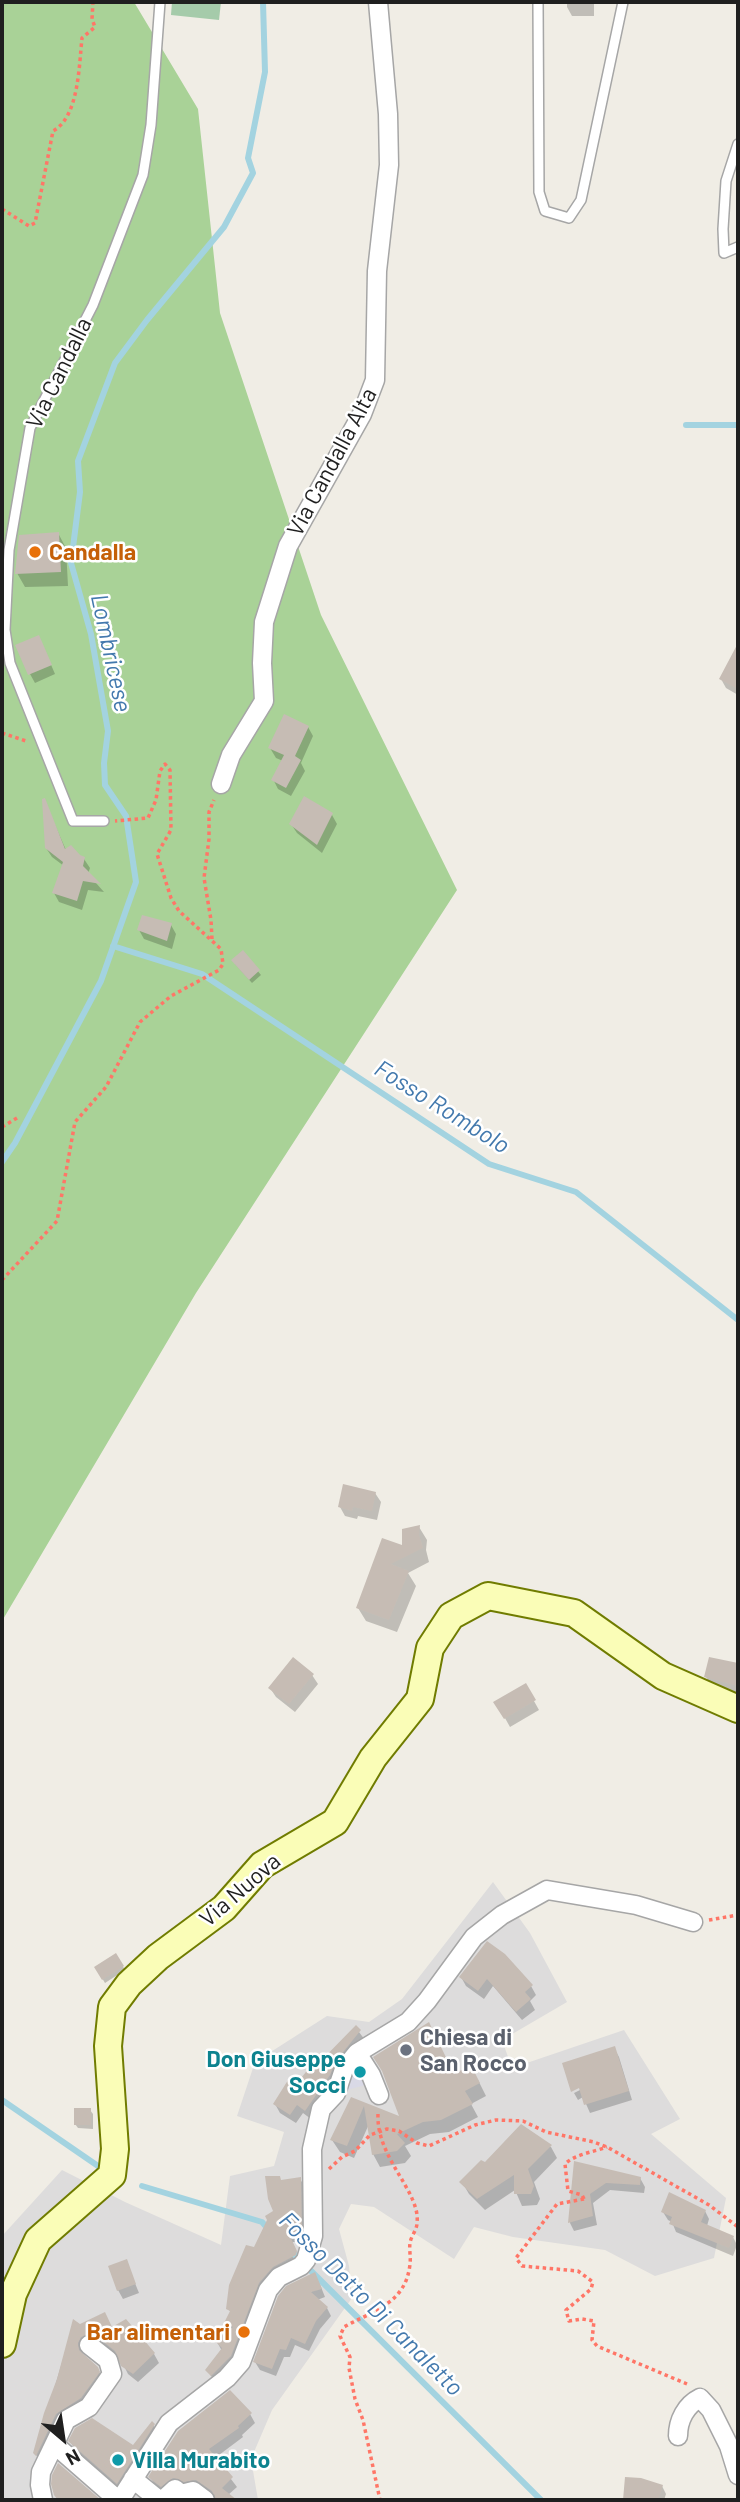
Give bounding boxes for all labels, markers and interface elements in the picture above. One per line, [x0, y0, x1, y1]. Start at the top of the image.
street label: Via Candalla [20, 313, 98, 433]
street label: Via Candalla Alta [281, 383, 383, 541]
place label: Candalla [49, 538, 136, 566]
marker: Candalla [27, 544, 43, 560]
water label: Lombricese [84, 591, 138, 715]
water label: Fosso Rombolo [369, 1054, 515, 1160]
street label: Via Nuova [194, 1847, 286, 1933]
place label: Chiesa di San Rocco [420, 2023, 527, 2077]
marker: Chiesa di San Rocco [398, 2042, 414, 2058]
place label: Don Giuseppe Socci [207, 2045, 346, 2099]
marker: Don Giuseppe Socci [352, 2064, 368, 2080]
water label: Fosso Detto Di Canaletto [273, 2206, 469, 2402]
place label: Bar alimentari [87, 2318, 230, 2346]
marker: Bar alimentari [236, 2324, 252, 2340]
north arrow [28, 2404, 98, 2474]
text: N [62, 2445, 85, 2471]
place label: Villa Murabito [132, 2446, 270, 2474]
marker: Villa Murabito [110, 2452, 126, 2468]

